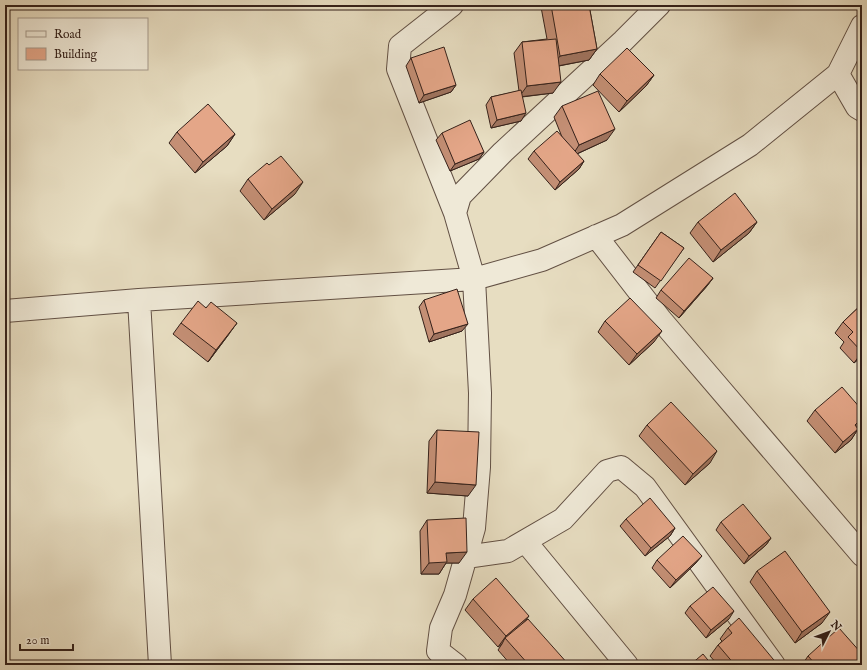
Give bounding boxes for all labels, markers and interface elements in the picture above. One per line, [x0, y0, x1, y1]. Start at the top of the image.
legend [18, 18, 148, 70]
text: Road [54, 27, 82, 42]
text: Building [54, 47, 98, 62]
north arrow [809, 612, 849, 652]
text: N [827, 617, 844, 635]
scale bar [20, 626, 73, 652]
text: 20 m [26, 633, 49, 648]

